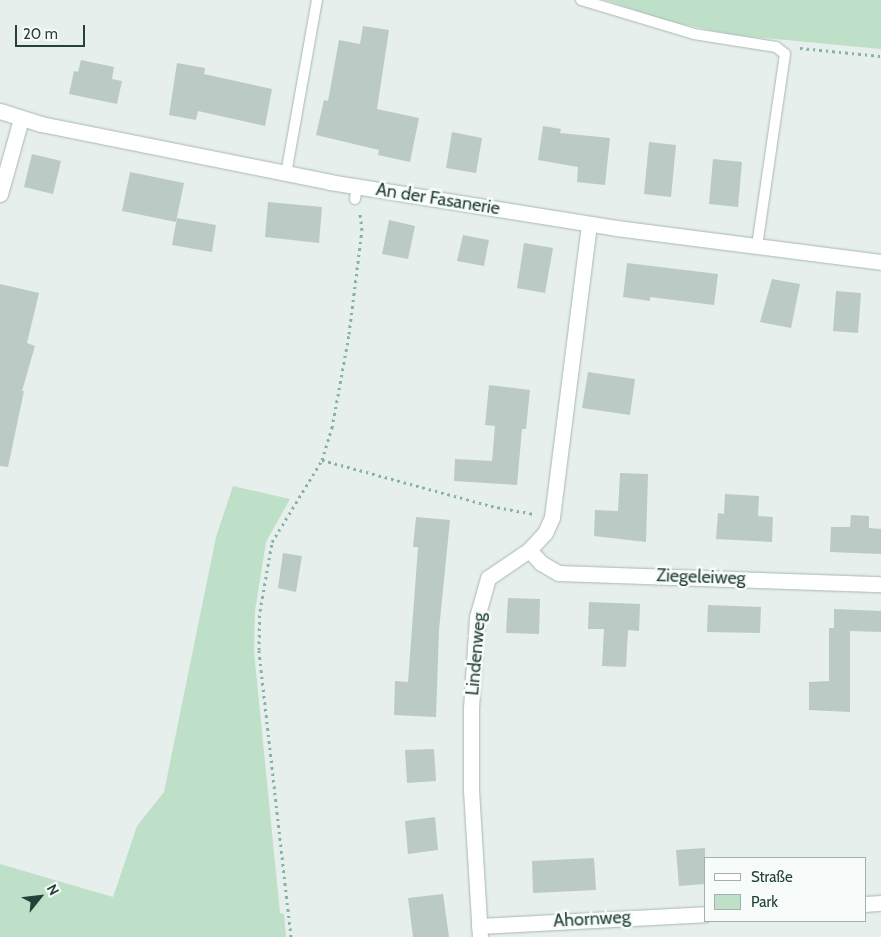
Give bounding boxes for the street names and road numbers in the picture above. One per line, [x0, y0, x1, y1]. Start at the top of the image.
street label: An der Fasanerie [374, 179, 502, 219]
street label: Ziegeleiweg [656, 565, 746, 589]
street label: Lindenweg [462, 612, 490, 696]
street label: Ahornweg [553, 906, 631, 932]

